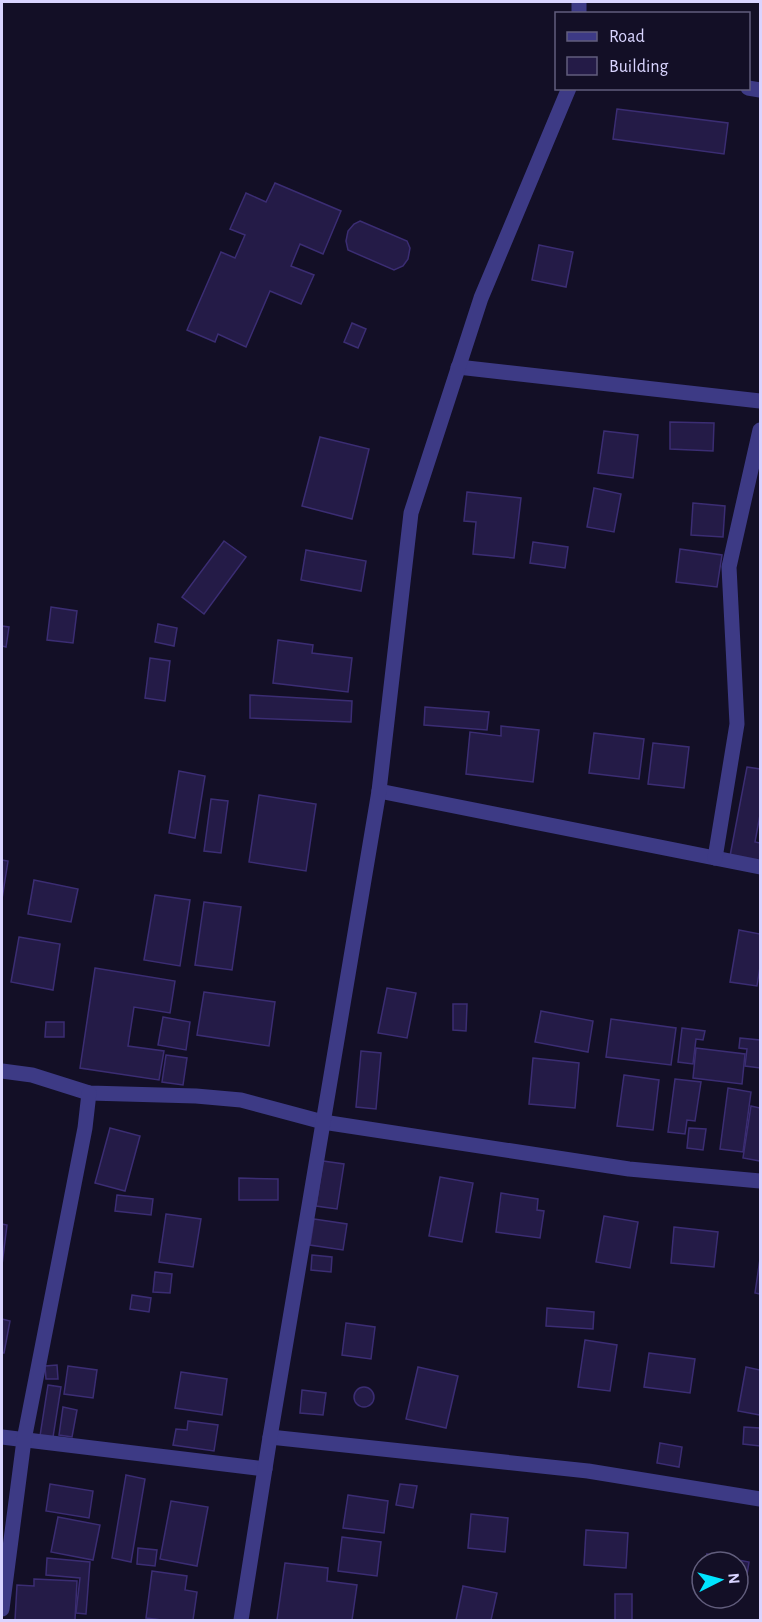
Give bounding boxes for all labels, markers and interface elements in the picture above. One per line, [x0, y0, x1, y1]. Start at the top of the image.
legend [555, 12, 750, 90]
text: Road [609, 28, 645, 46]
text: Building [609, 58, 669, 76]
north arrow [690, 1550, 750, 1610]
text: N [725, 1572, 742, 1585]

